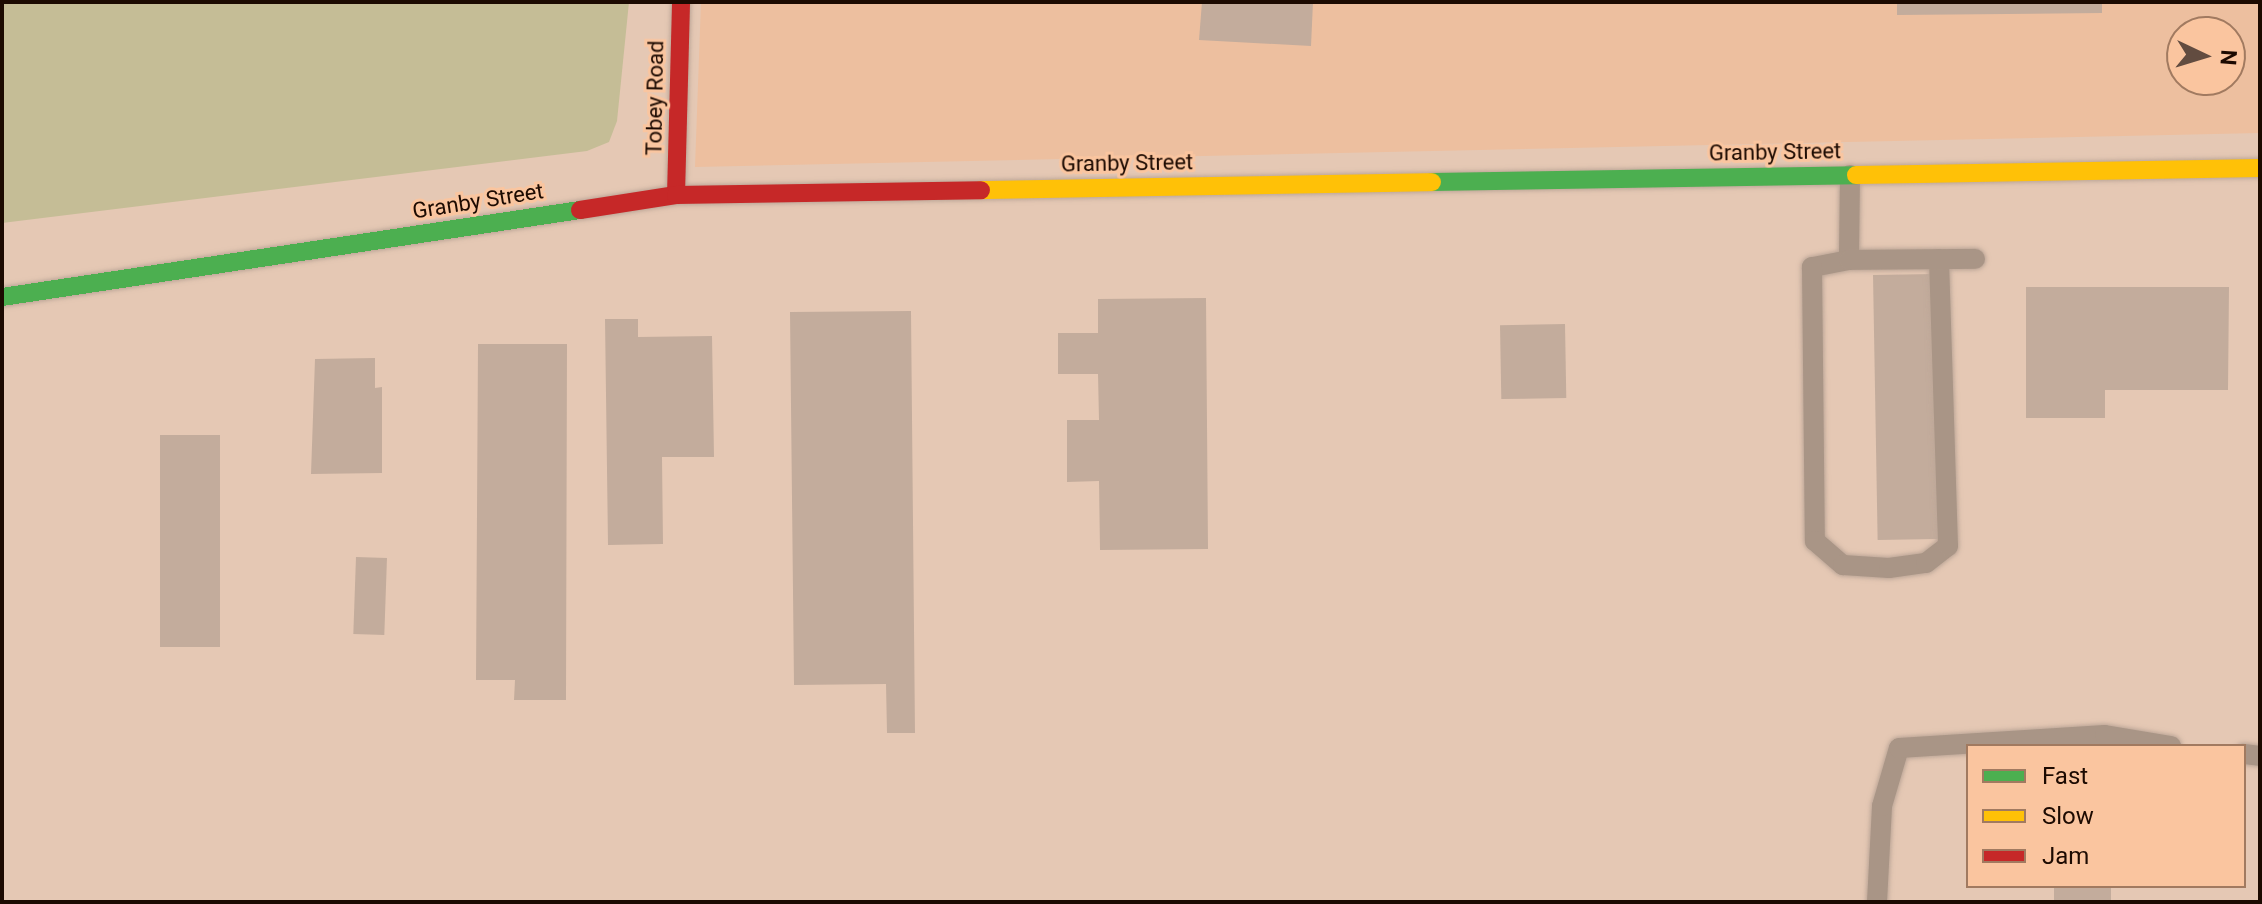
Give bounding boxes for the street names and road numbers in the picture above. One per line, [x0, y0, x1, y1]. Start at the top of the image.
street label: Tobey Road [641, 40, 669, 156]
street label: Granby Street [1709, 138, 1841, 166]
street label: Granby Street [1061, 149, 1193, 177]
street label: Granby Street [411, 178, 545, 224]

